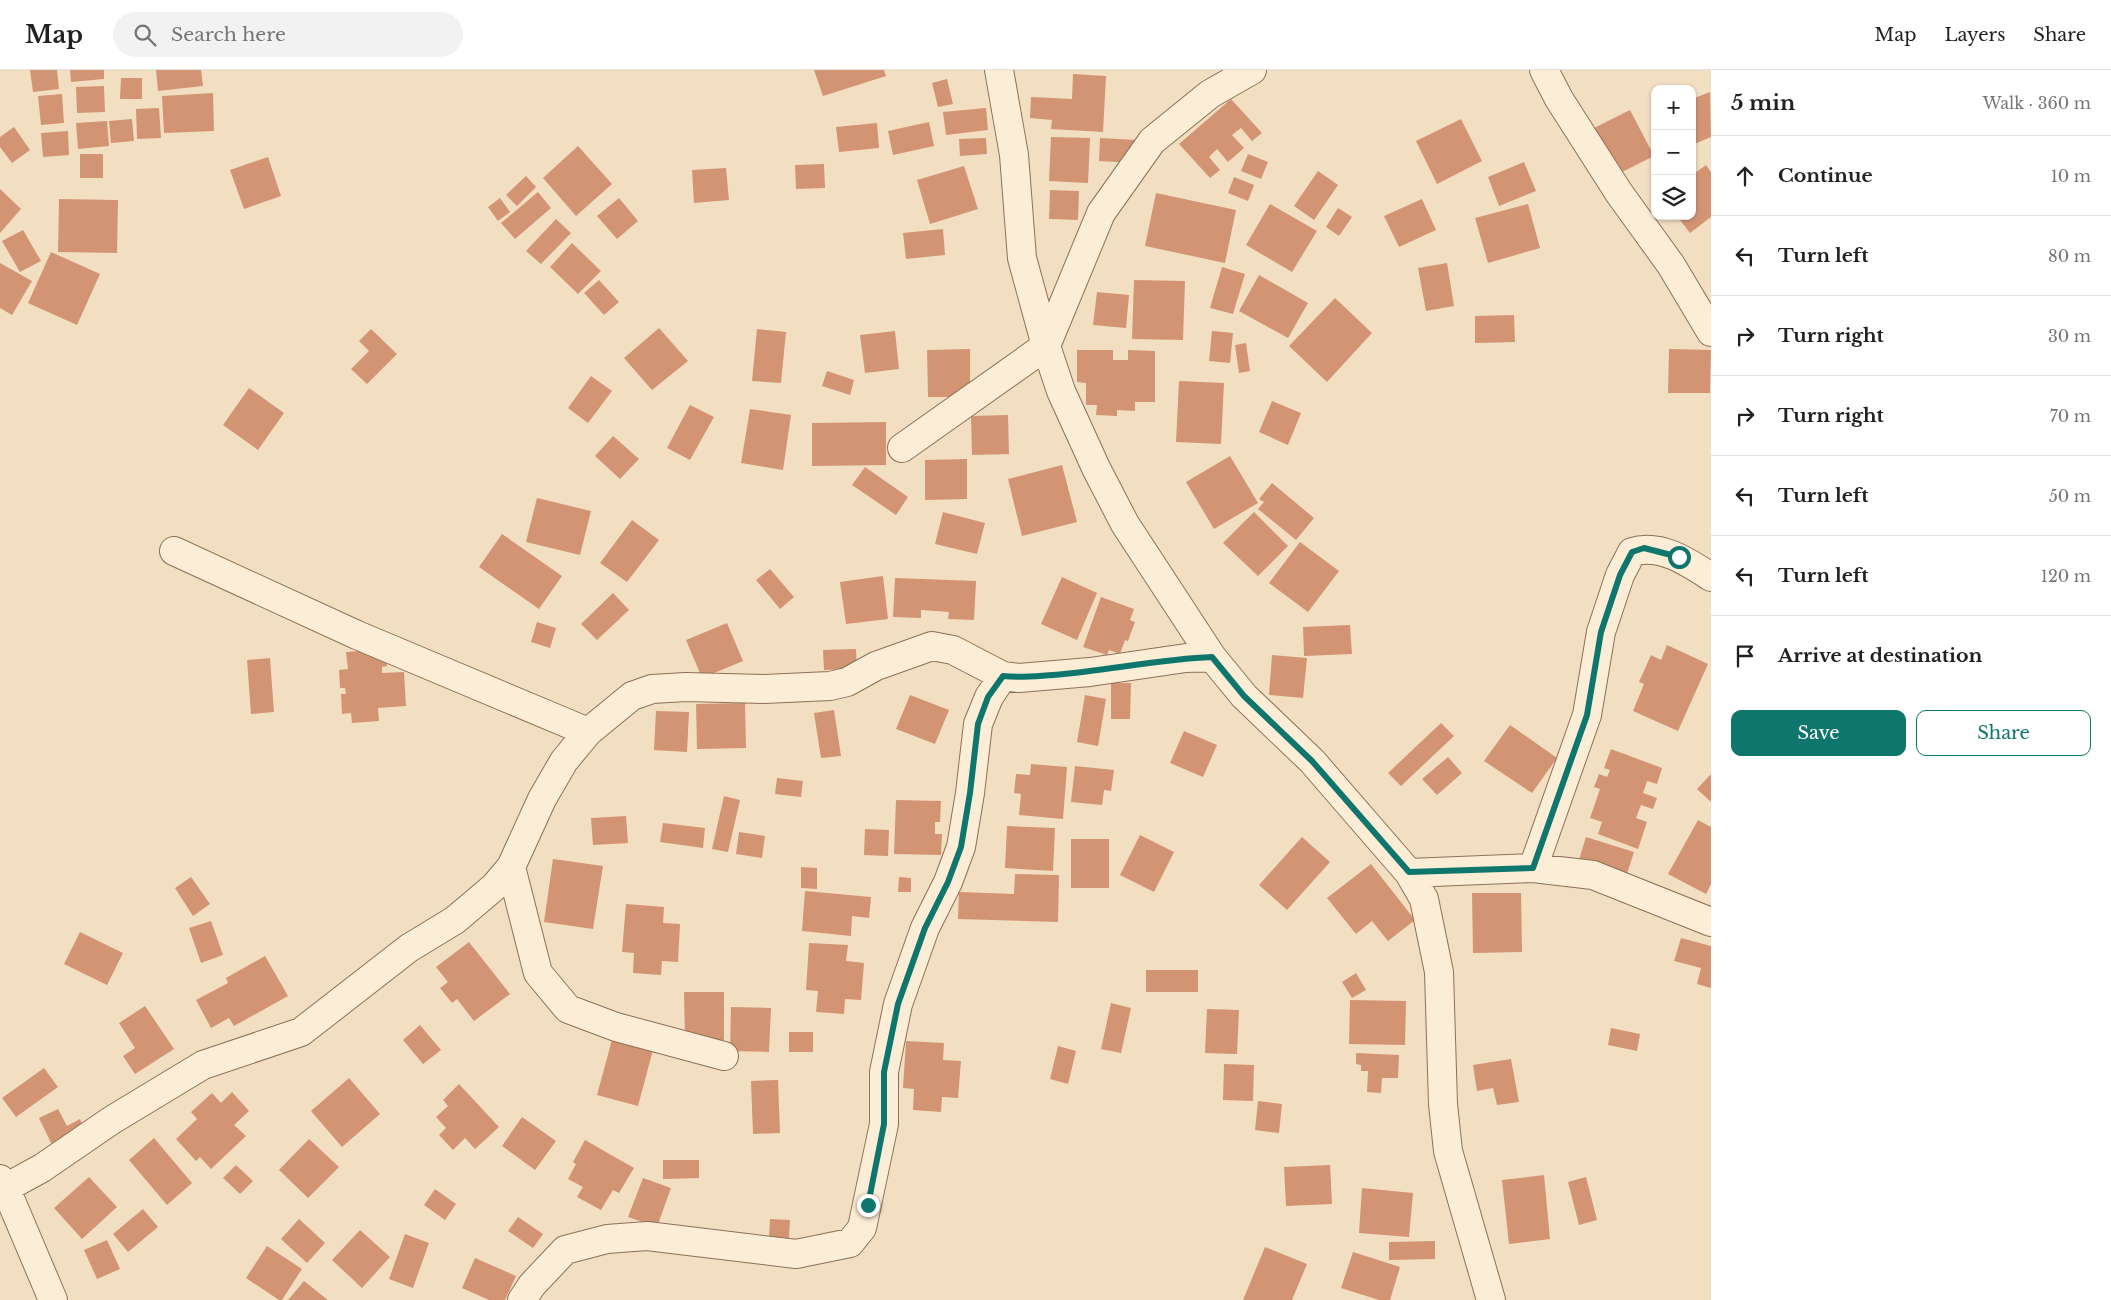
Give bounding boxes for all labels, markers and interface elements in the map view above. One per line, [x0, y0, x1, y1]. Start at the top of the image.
search box [113, 12, 463, 57]
text: Map [25, 20, 83, 49]
icon: search [131, 21, 159, 49]
text: Search here [171, 23, 286, 46]
text: Map [1875, 24, 1916, 46]
text: Layers [1944, 24, 2005, 46]
text: Share [2033, 24, 2086, 46]
map controls [1651, 85, 1696, 220]
button: + [1651, 85, 1696, 130]
text: 5 min [1731, 90, 1795, 116]
text: Walk · 360 m [1983, 93, 2091, 113]
button: − [1651, 130, 1696, 175]
icon: ahead [1731, 162, 1759, 190]
text: Continue [1778, 164, 1873, 187]
text: 10 m [2051, 166, 2091, 186]
button: layers [1651, 175, 1696, 220]
icon: left [1731, 242, 1759, 270]
text: Turn left [1778, 244, 1869, 267]
text: 80 m [2048, 246, 2091, 266]
icon: right [1731, 322, 1759, 350]
text: Turn right [1778, 324, 1884, 347]
text: 30 m [2048, 326, 2091, 346]
icon: right [1731, 402, 1759, 430]
text: Turn right [1778, 404, 1884, 427]
text: 70 m [2050, 406, 2091, 426]
icon: left [1731, 482, 1759, 510]
text: Turn left [1778, 484, 1869, 507]
text: 50 m [2049, 486, 2091, 506]
route start [1668, 546, 1691, 569]
icon: left [1731, 562, 1759, 590]
text: Turn left [1778, 564, 1869, 587]
text: 120 m [2041, 566, 2091, 586]
icon: arrive [1731, 642, 1759, 670]
text: Arrive at destination [1778, 644, 1982, 667]
button: Save [1731, 710, 1906, 756]
button: Share [1916, 710, 2091, 756]
route end [857, 1194, 880, 1217]

